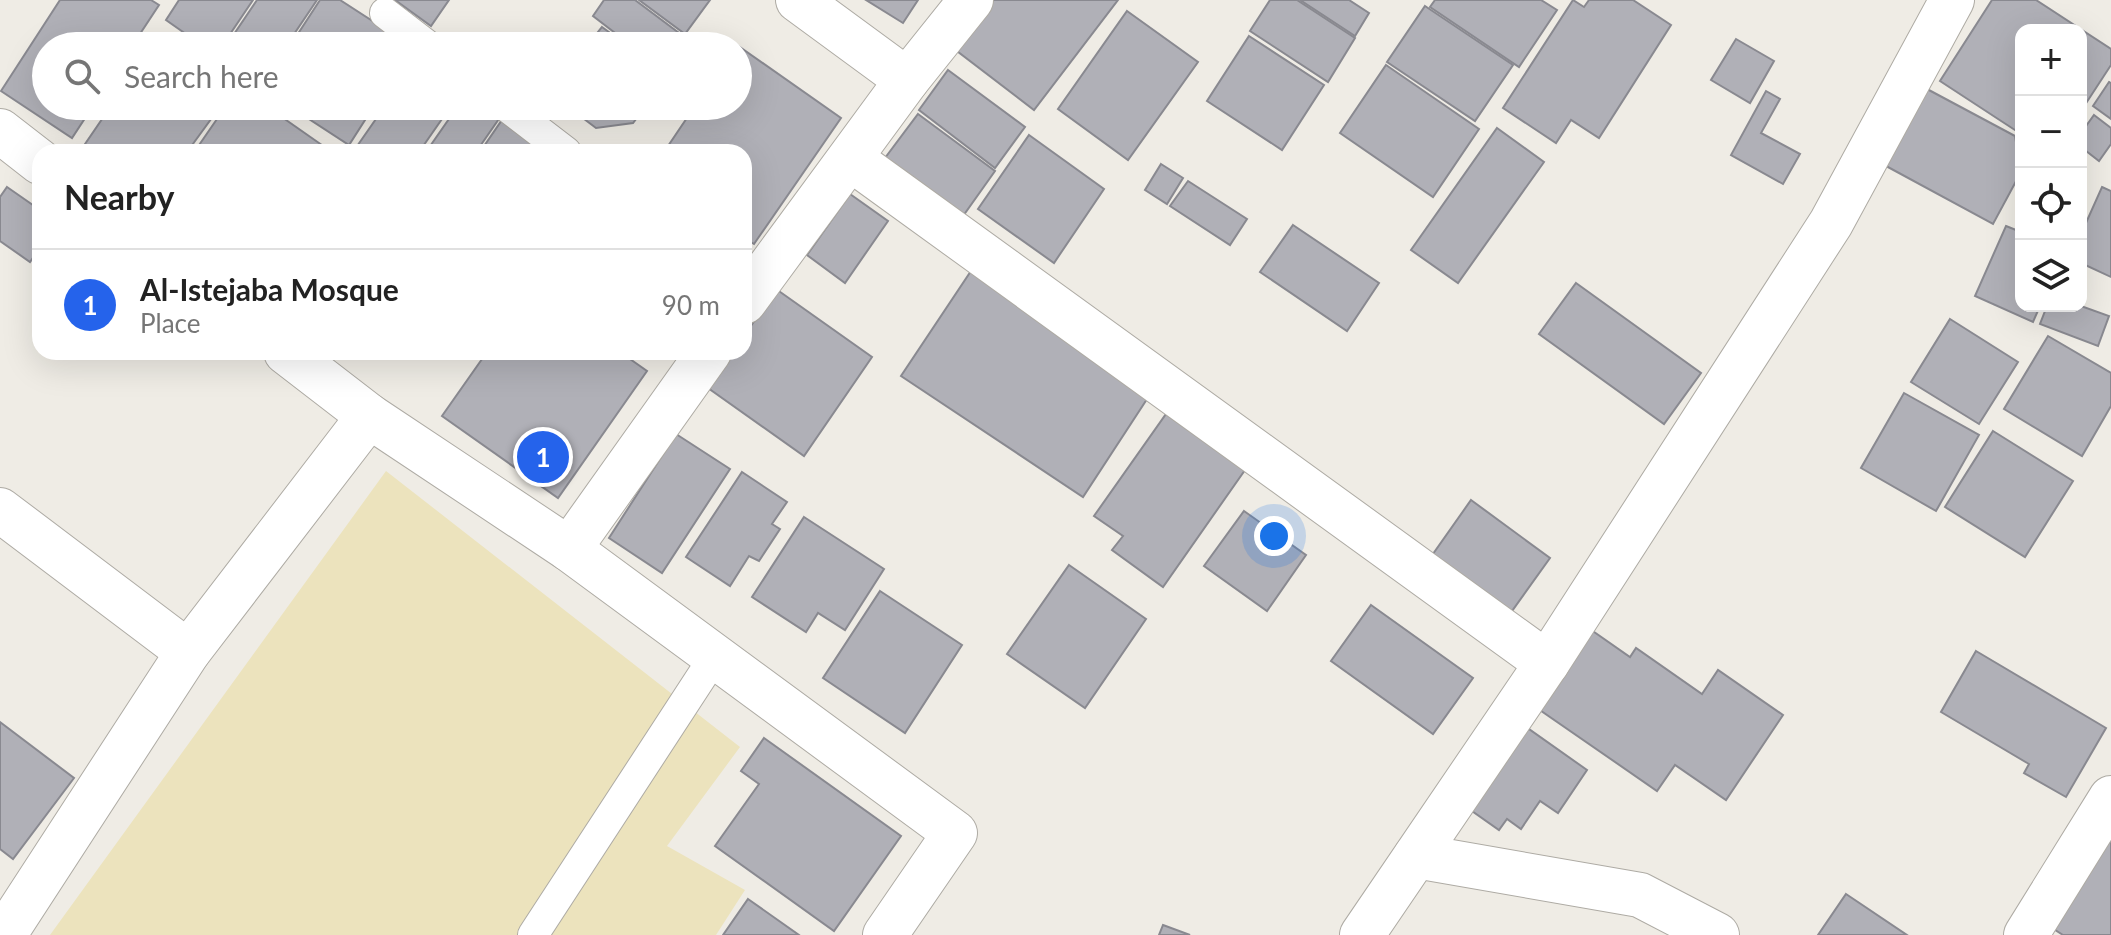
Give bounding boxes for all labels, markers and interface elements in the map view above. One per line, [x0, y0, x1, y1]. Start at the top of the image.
map controls [2015, 24, 2087, 312]
button: + [2015, 24, 2087, 96]
search box [32, 32, 752, 120]
icon: search [60, 54, 104, 98]
text: Search here [124, 58, 279, 94]
button: − [2015, 96, 2087, 168]
button: locate [2015, 168, 2087, 240]
text: Nearby [64, 176, 175, 217]
button: layers [2015, 240, 2087, 312]
text: Al-Istejaba Mosque [140, 271, 399, 307]
text: 1 [82, 289, 98, 321]
text: 90 m [662, 289, 720, 321]
text: Place [140, 307, 201, 339]
pin: 1 [517, 427, 569, 487]
your location [1254, 516, 1294, 556]

